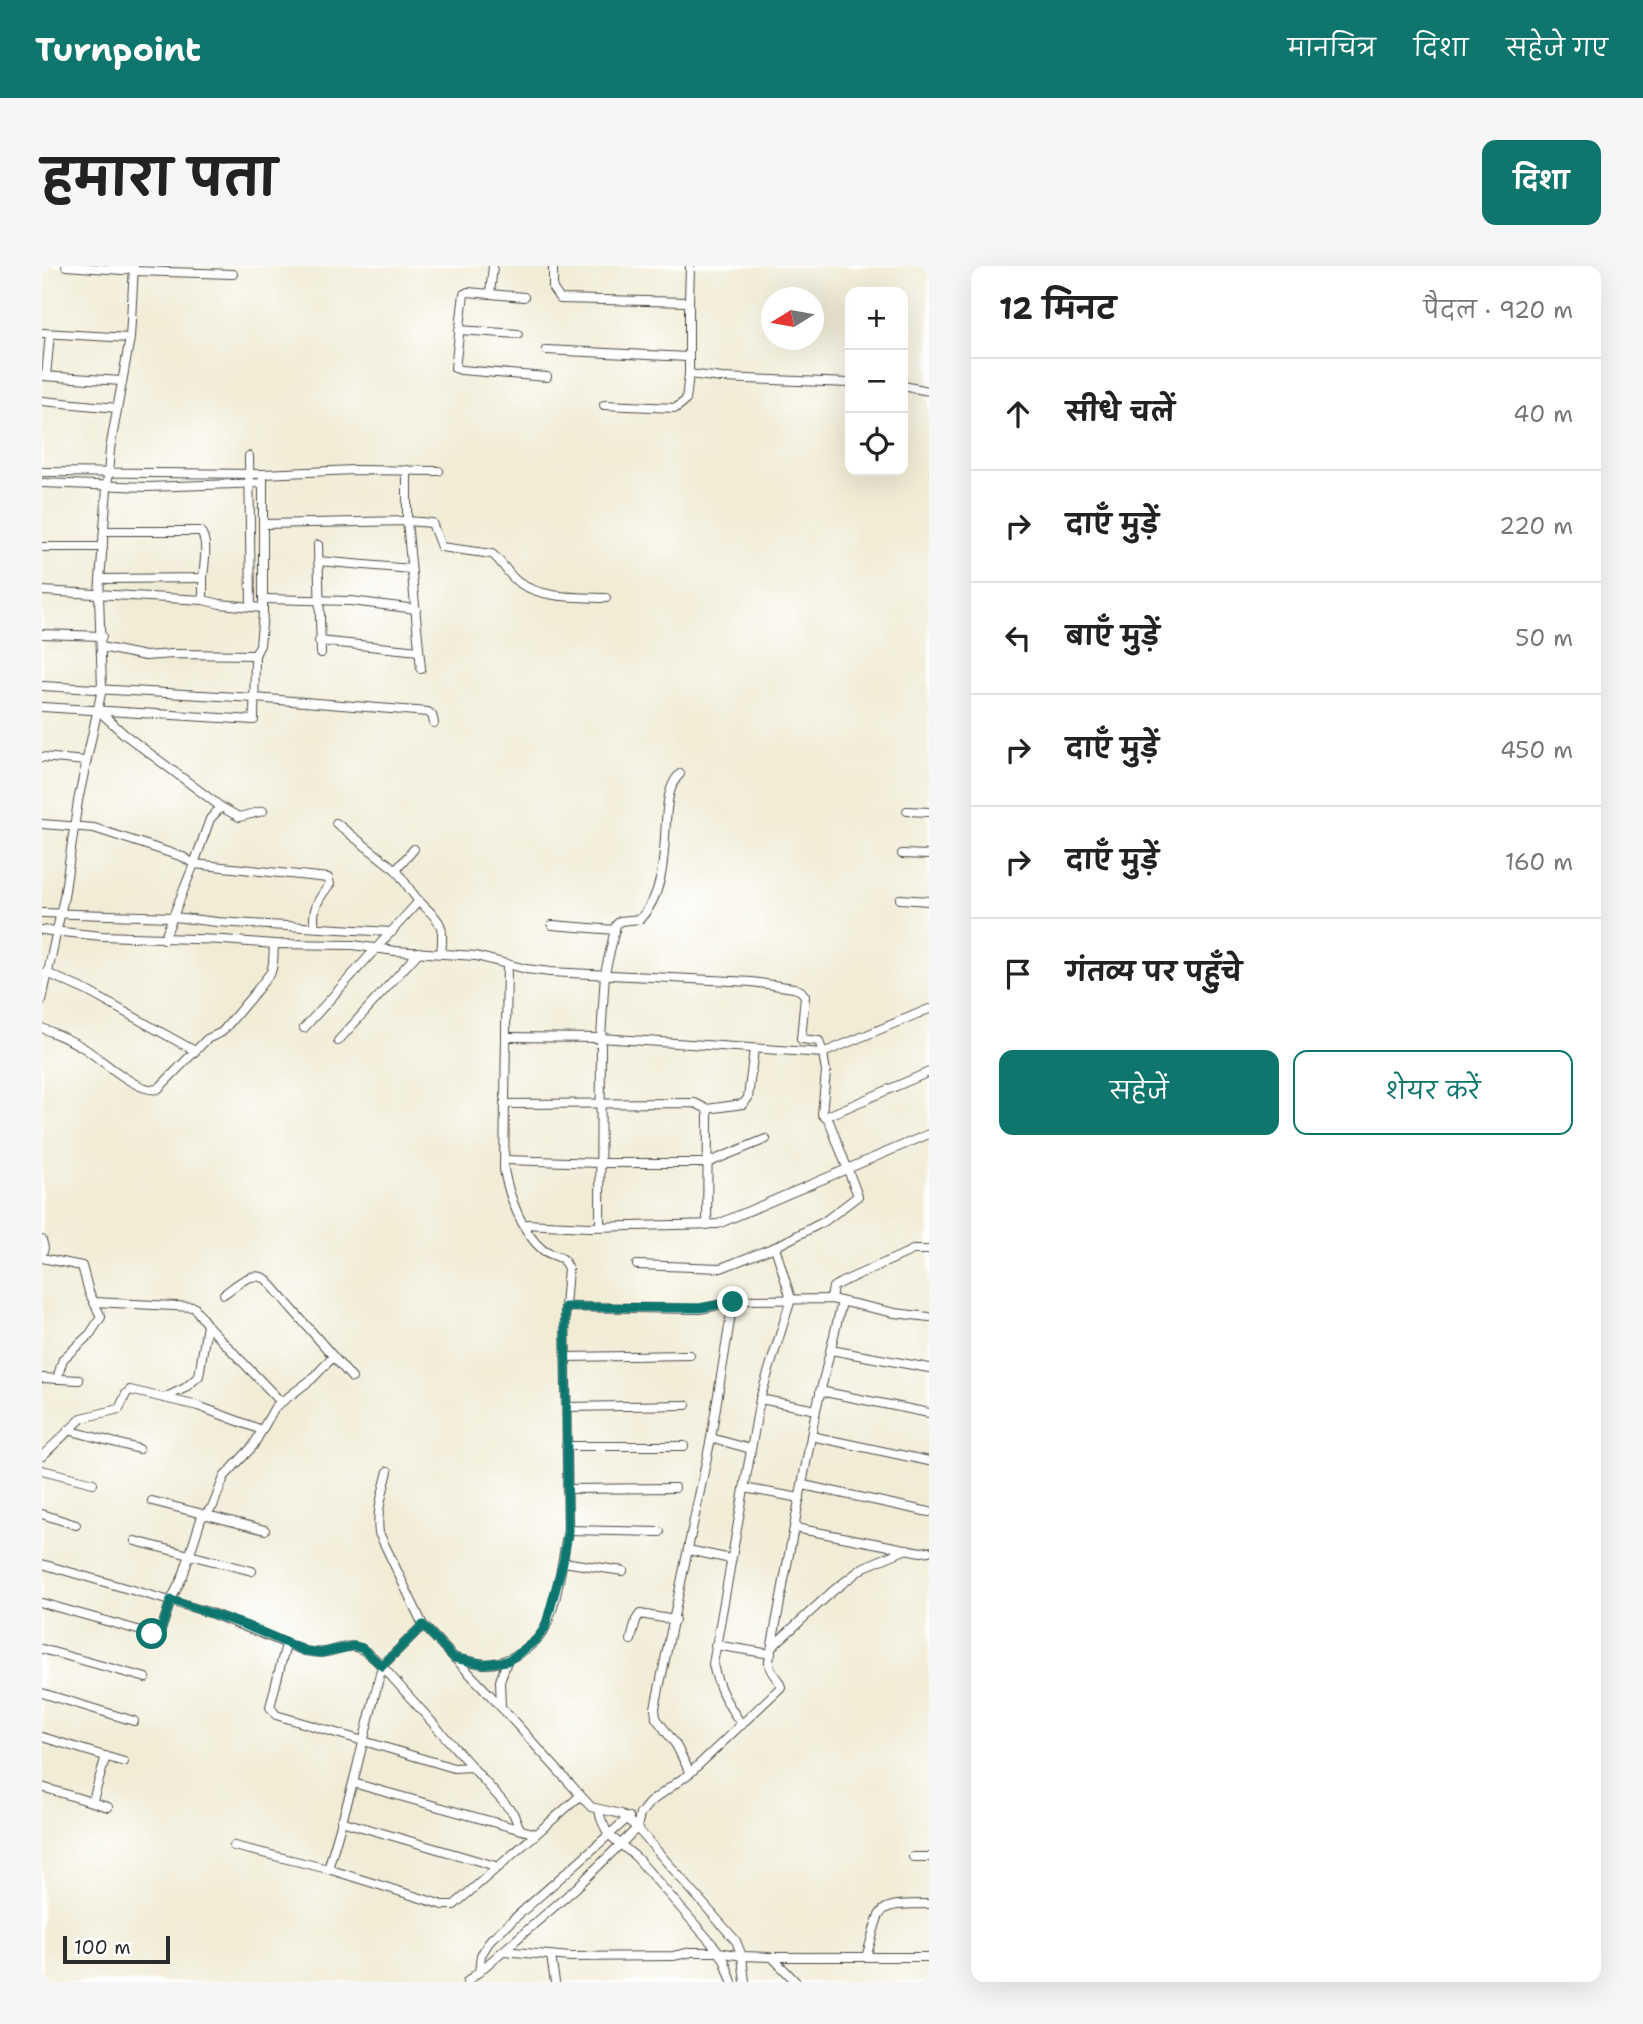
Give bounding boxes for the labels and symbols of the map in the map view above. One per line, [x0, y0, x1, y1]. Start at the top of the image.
north arrow [761, 287, 824, 350]
route end [717, 1286, 748, 1317]
route start [136, 1618, 167, 1649]
scale bar [63, 1933, 170, 1965]

